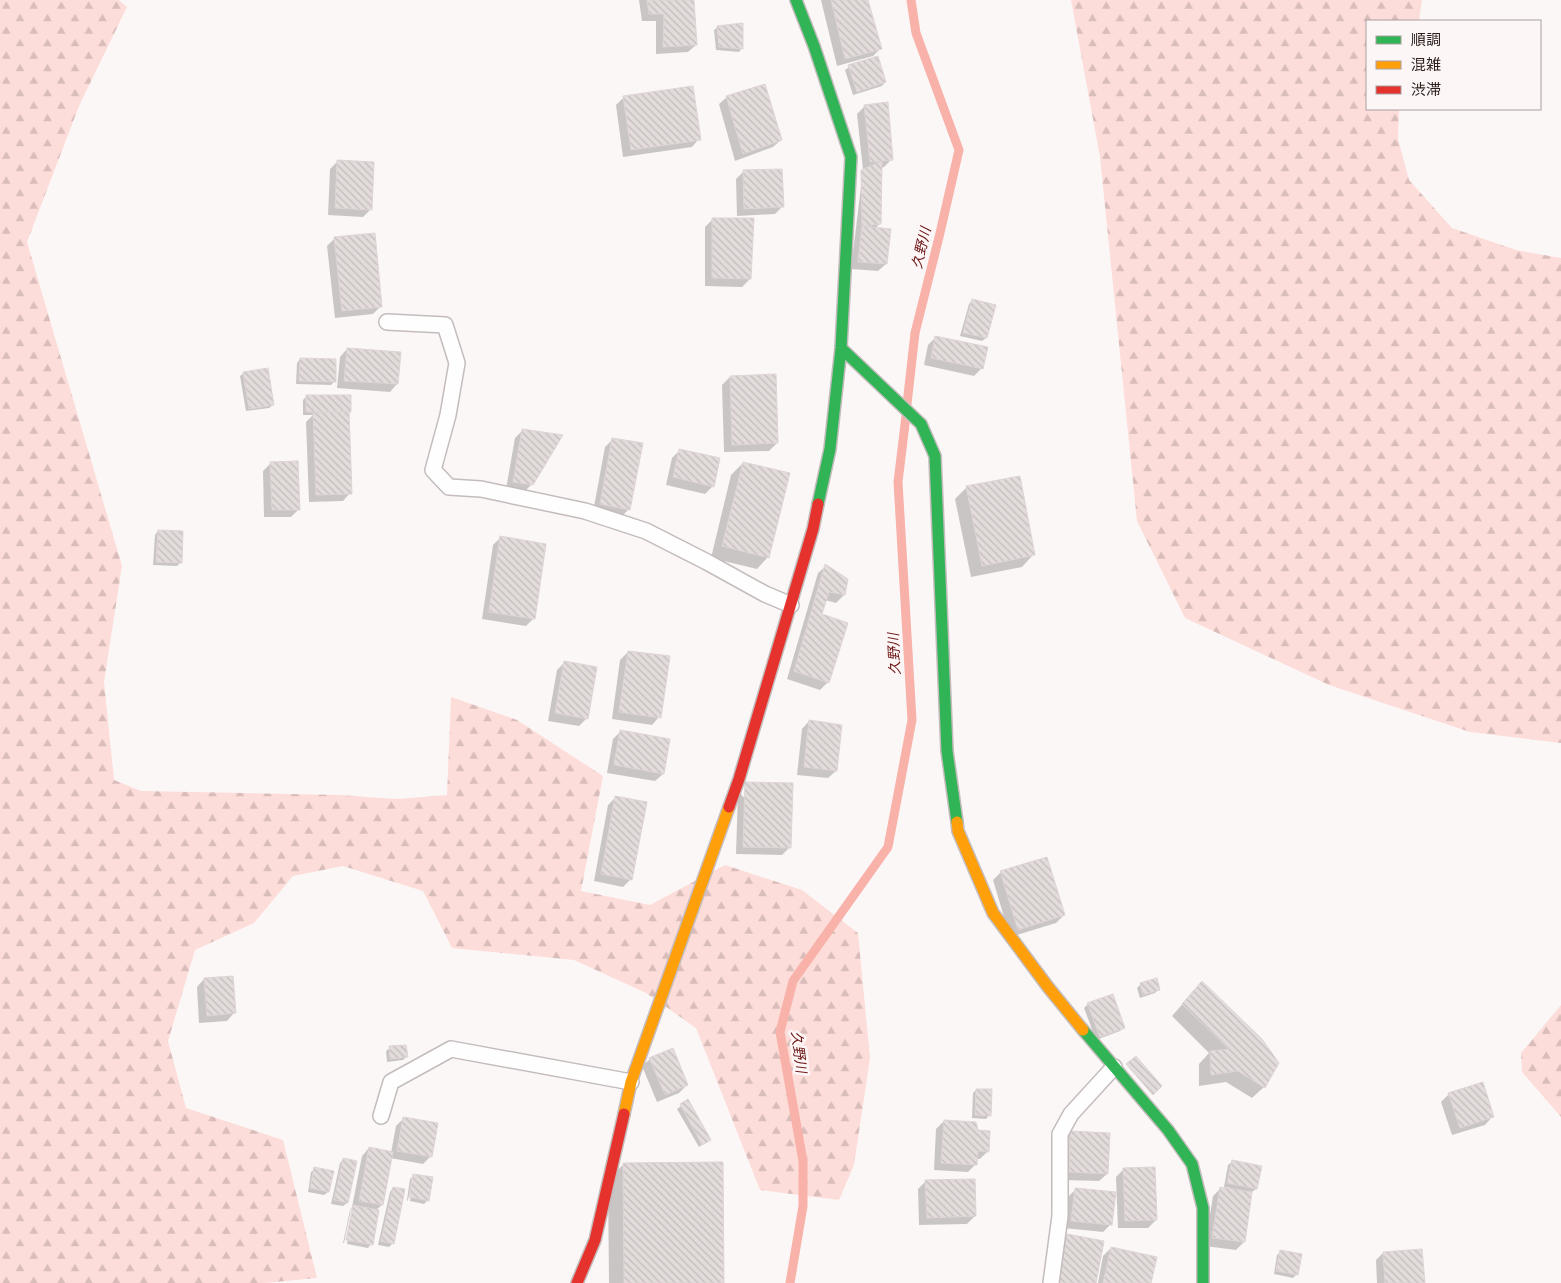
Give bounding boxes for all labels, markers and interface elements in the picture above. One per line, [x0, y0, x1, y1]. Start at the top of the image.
legend [1366, 20, 1541, 110]
text: 順調 [1411, 31, 1441, 49]
text: 混雑 [1411, 56, 1441, 74]
text: 渋滞 [1411, 81, 1441, 99]
water label: 久野川 [908, 224, 934, 270]
water label: 久野川 [885, 631, 903, 675]
water label: 久野川 [789, 1030, 810, 1076]

